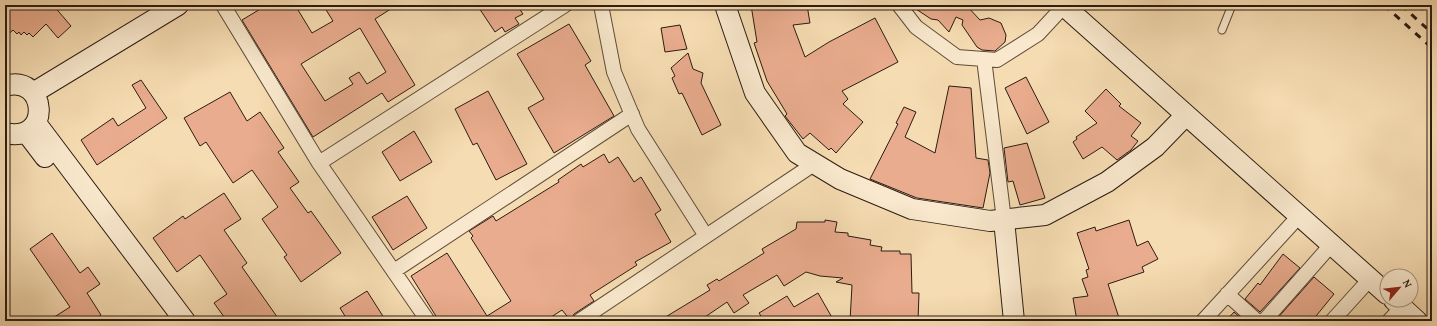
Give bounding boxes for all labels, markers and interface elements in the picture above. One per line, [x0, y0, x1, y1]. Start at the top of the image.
north arrow [1379, 268, 1419, 308]
text: N [1399, 276, 1417, 291]

